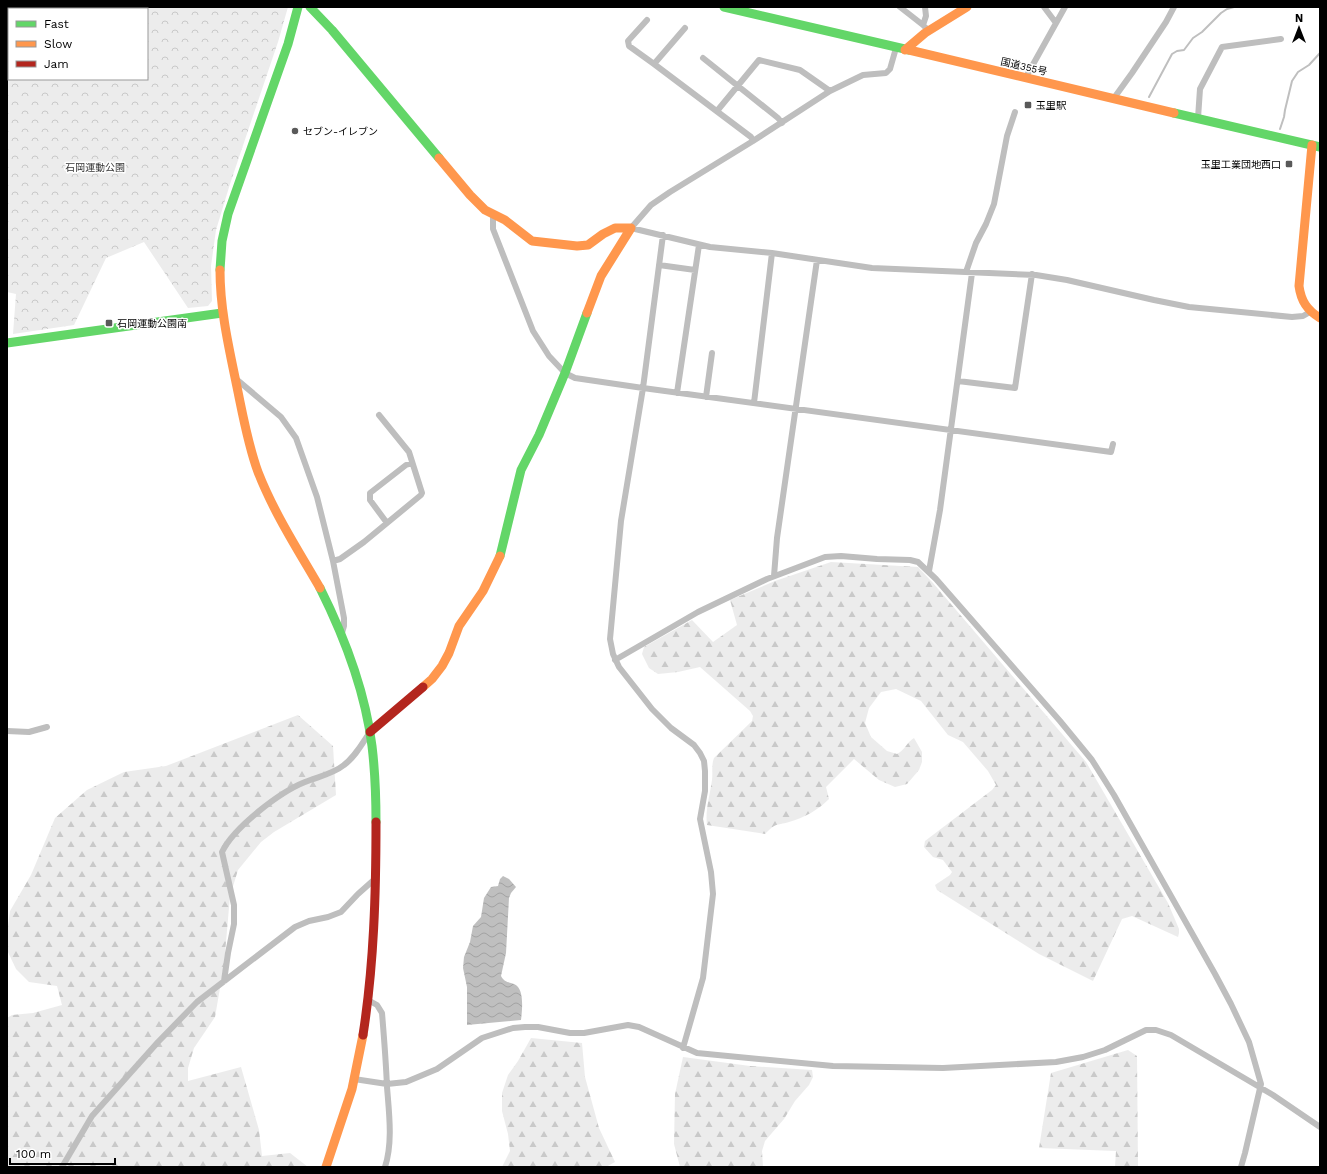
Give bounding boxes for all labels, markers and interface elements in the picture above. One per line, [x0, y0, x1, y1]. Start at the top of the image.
legend [8, 8, 148, 80]
north arrow [1279, 8, 1319, 48]
text: N [1295, 12, 1303, 25]
text: Fast [44, 17, 69, 31]
text: Slow [44, 37, 72, 51]
street label: 国道355号 [1000, 56, 1048, 77]
text: Jam [44, 57, 69, 71]
marker: 玉里駅 [1023, 100, 1033, 110]
place label: 玉里駅 [1036, 100, 1067, 111]
marker: セブン-イレブン [290, 126, 300, 136]
place label: セブン-イレブン [303, 126, 378, 137]
place label: 玉里工業団地西口 [1201, 159, 1281, 170]
marker: 玉里工業団地西口 [1284, 159, 1294, 169]
park label: 石岡運動公園 [65, 162, 125, 173]
marker: 石岡運動公園南 [104, 318, 114, 328]
place label: 石岡運動公園南 [117, 318, 187, 329]
scale bar [10, 1140, 115, 1166]
text: 100 m [16, 1147, 51, 1161]

